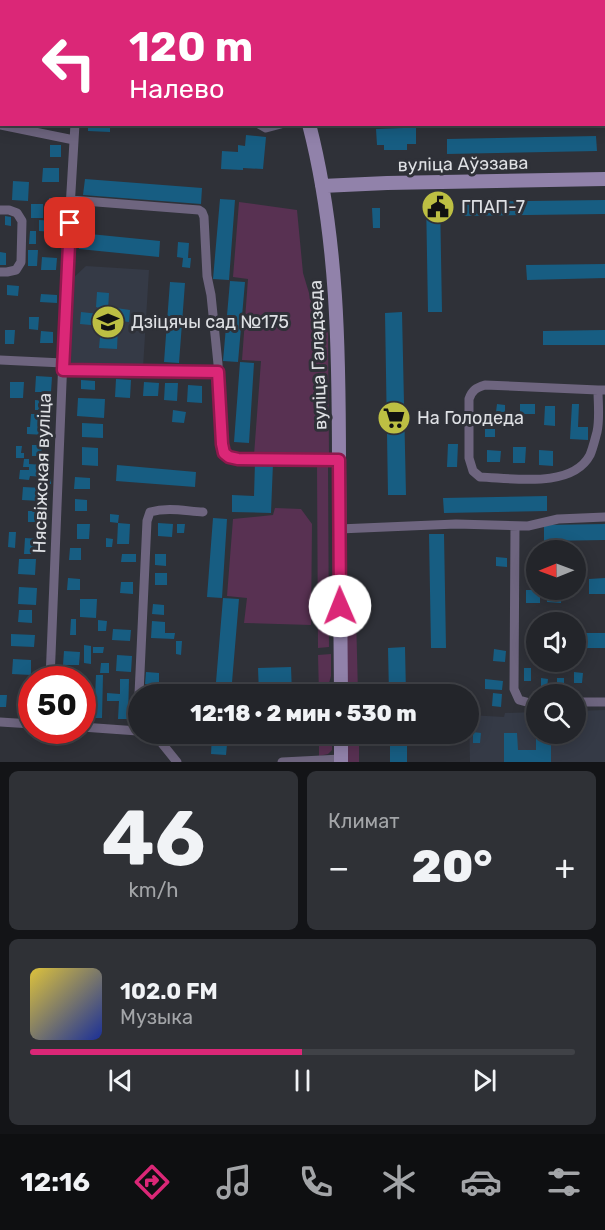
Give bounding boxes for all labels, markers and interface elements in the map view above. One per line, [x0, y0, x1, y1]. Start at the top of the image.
text: 120 m [129, 22, 253, 72]
icon: left [30, 24, 108, 102]
text: Налево [129, 73, 225, 105]
street label: вуліца Аўэзава [397, 152, 529, 176]
public building icon: ГПАП-7 [420, 189, 456, 225]
place label: ГПАП-7 [461, 196, 525, 218]
pin [44, 197, 95, 248]
icon: arrive [53, 206, 86, 239]
street label: вуліца Галадзеда [304, 280, 332, 430]
school or university icon: Дзіцячы сад №175 [90, 304, 126, 340]
place label: Дзіцячы сад №175 [131, 311, 289, 333]
street label: Нясвіжская вуліца [28, 392, 56, 554]
supermarket icon: На Голодеда [376, 400, 412, 436]
place label: На Голодеда [417, 407, 524, 429]
north arrow [526, 540, 586, 600]
map controls [526, 540, 586, 744]
position arrow [308, 574, 372, 638]
button: sound [526, 612, 586, 672]
speed limit sign: 50 [18, 666, 96, 744]
button: search [526, 684, 586, 744]
text: 12:18 · 2 мин · 530 m [190, 700, 417, 727]
text: 46 [101, 792, 206, 885]
text: Климат [328, 809, 400, 833]
text: 20° [412, 840, 492, 893]
text: − [328, 848, 349, 887]
text: + [554, 848, 575, 887]
text: km/h [129, 878, 178, 902]
text: 102.0 FM [120, 978, 218, 1005]
text: Музыка [120, 1005, 193, 1029]
icon: previous [104, 1064, 137, 1097]
icon: pause [286, 1064, 319, 1097]
icon: next [468, 1064, 501, 1097]
icon: directions [131, 1161, 173, 1203]
icon: music [213, 1161, 255, 1203]
icon: phone [295, 1161, 337, 1203]
icon: climate [378, 1161, 420, 1203]
icon: car [460, 1161, 502, 1203]
icon: filters [543, 1161, 585, 1203]
text: 12:16 [20, 1166, 90, 1198]

